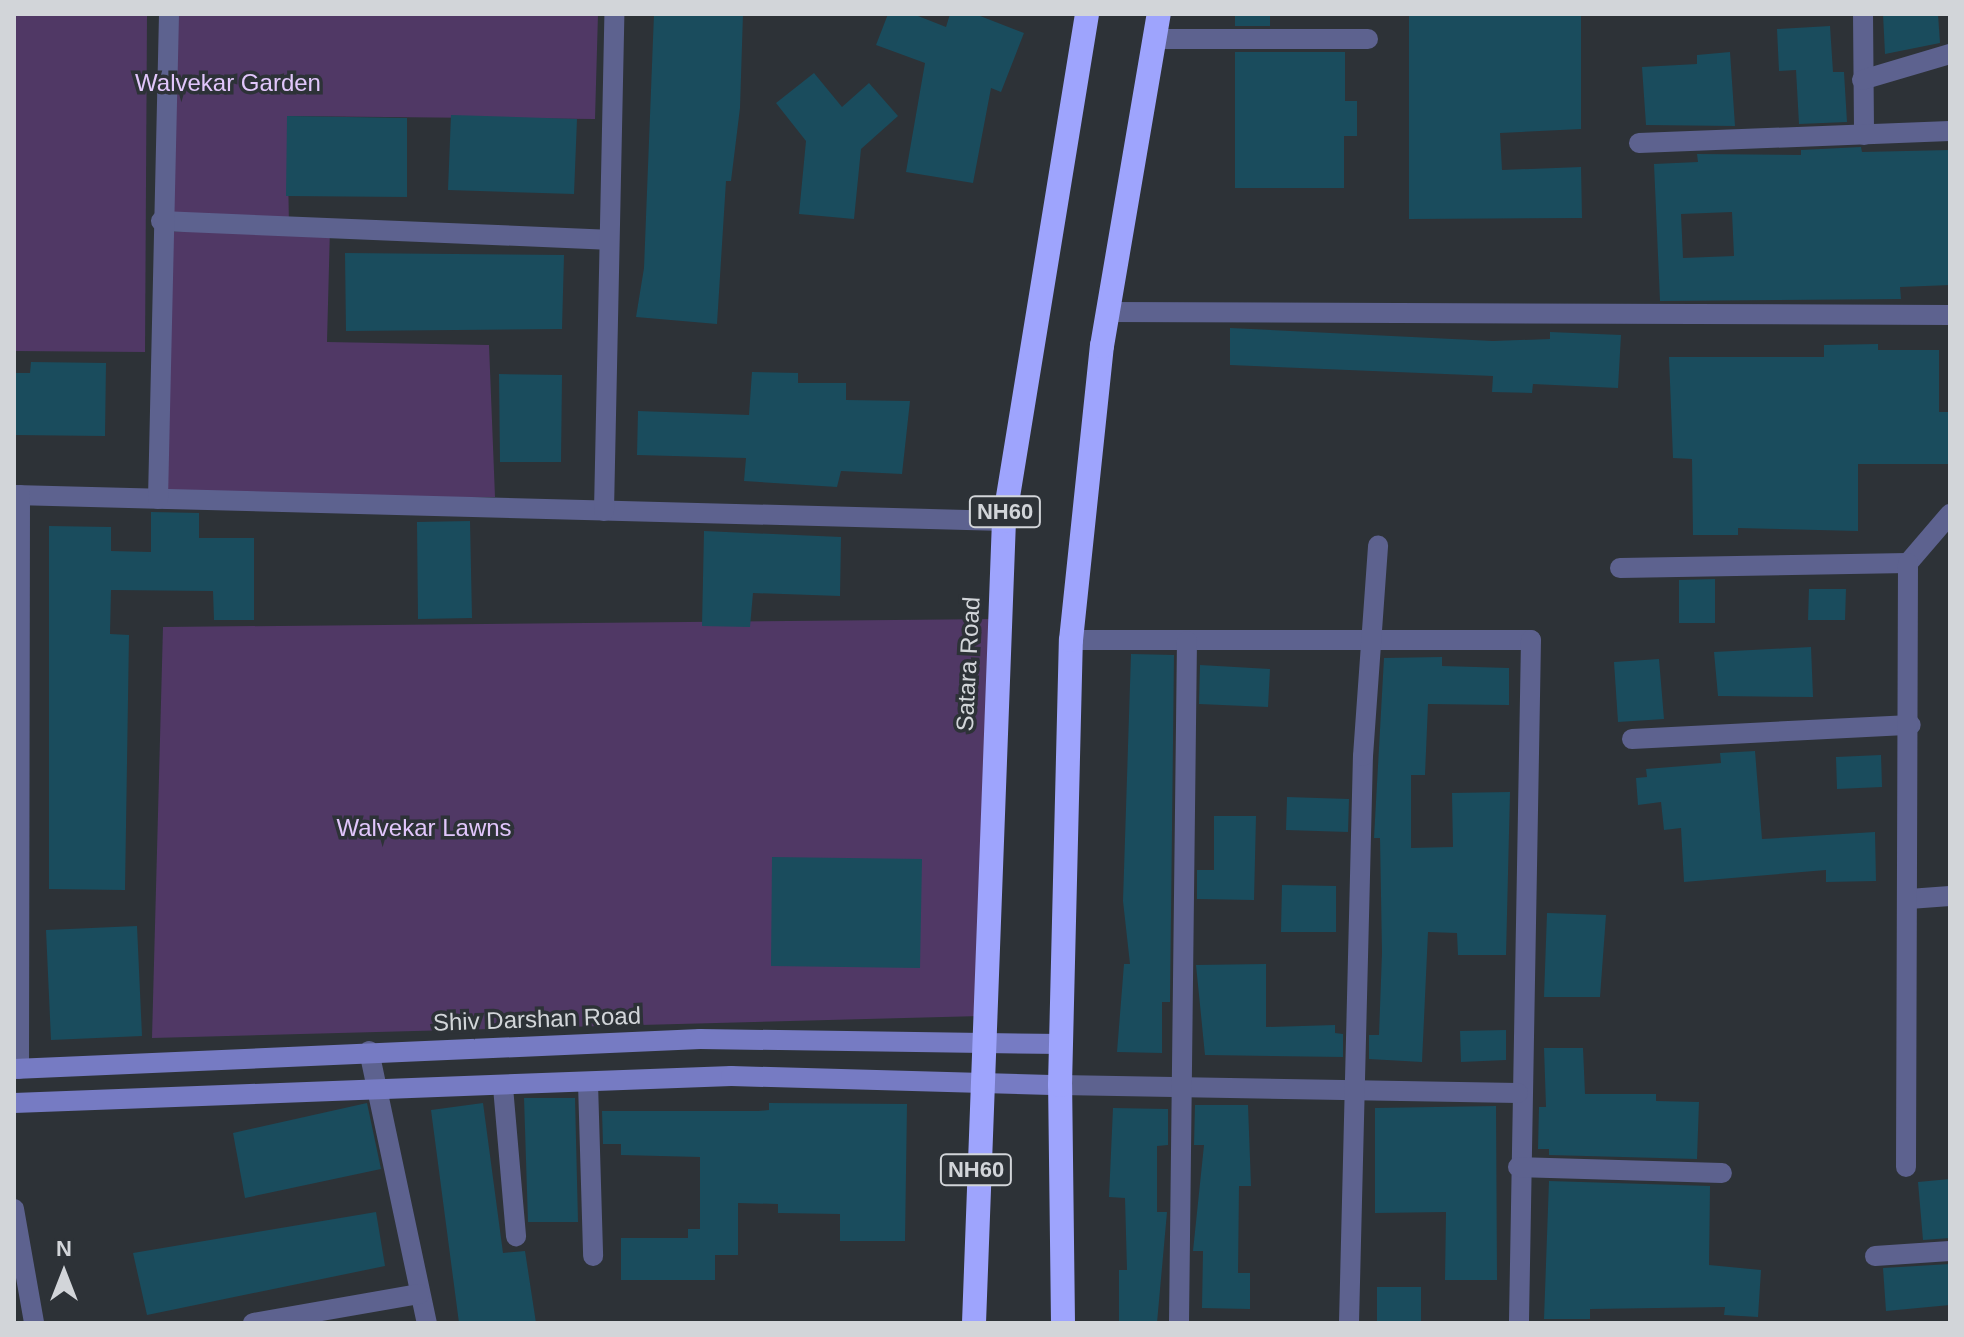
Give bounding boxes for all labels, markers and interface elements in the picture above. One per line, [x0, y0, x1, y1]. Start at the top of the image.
park label: Walvekar Garden [135, 69, 321, 97]
road number: NH60 [967, 494, 1043, 530]
street label: Satara Road [950, 596, 986, 732]
park label: Walvekar Lawns [336, 814, 512, 842]
street label: Shiv Darshan Road [433, 1001, 641, 1037]
road number: NH60 [938, 1152, 1014, 1188]
north arrow [24, 1233, 104, 1313]
text: N [56, 1236, 72, 1261]

